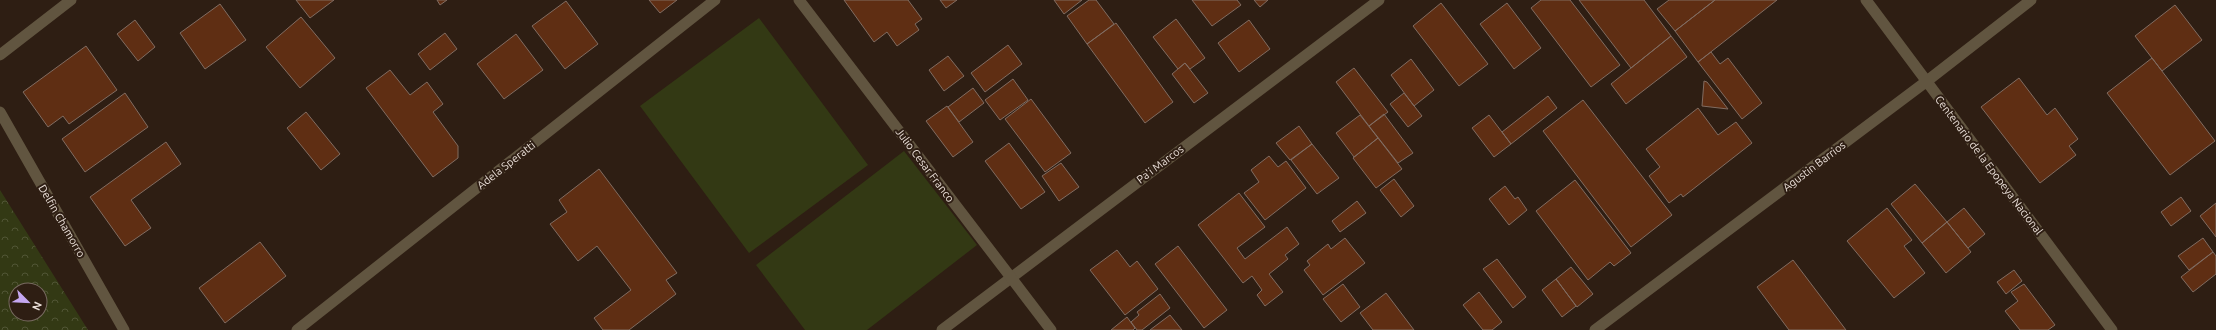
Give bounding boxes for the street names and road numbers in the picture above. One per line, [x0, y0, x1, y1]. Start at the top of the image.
street label: Centenario de la Epopeya Nacional [1933, 93, 2045, 237]
street label: Julio Cesar Franco [893, 126, 957, 204]
street label: Agustin Barrios [1780, 138, 1848, 193]
street label: Adela Speratti [475, 139, 537, 191]
street label: Pa'i Marcos [1134, 142, 1186, 185]
street label: Delfin Chamorro [36, 183, 88, 259]

